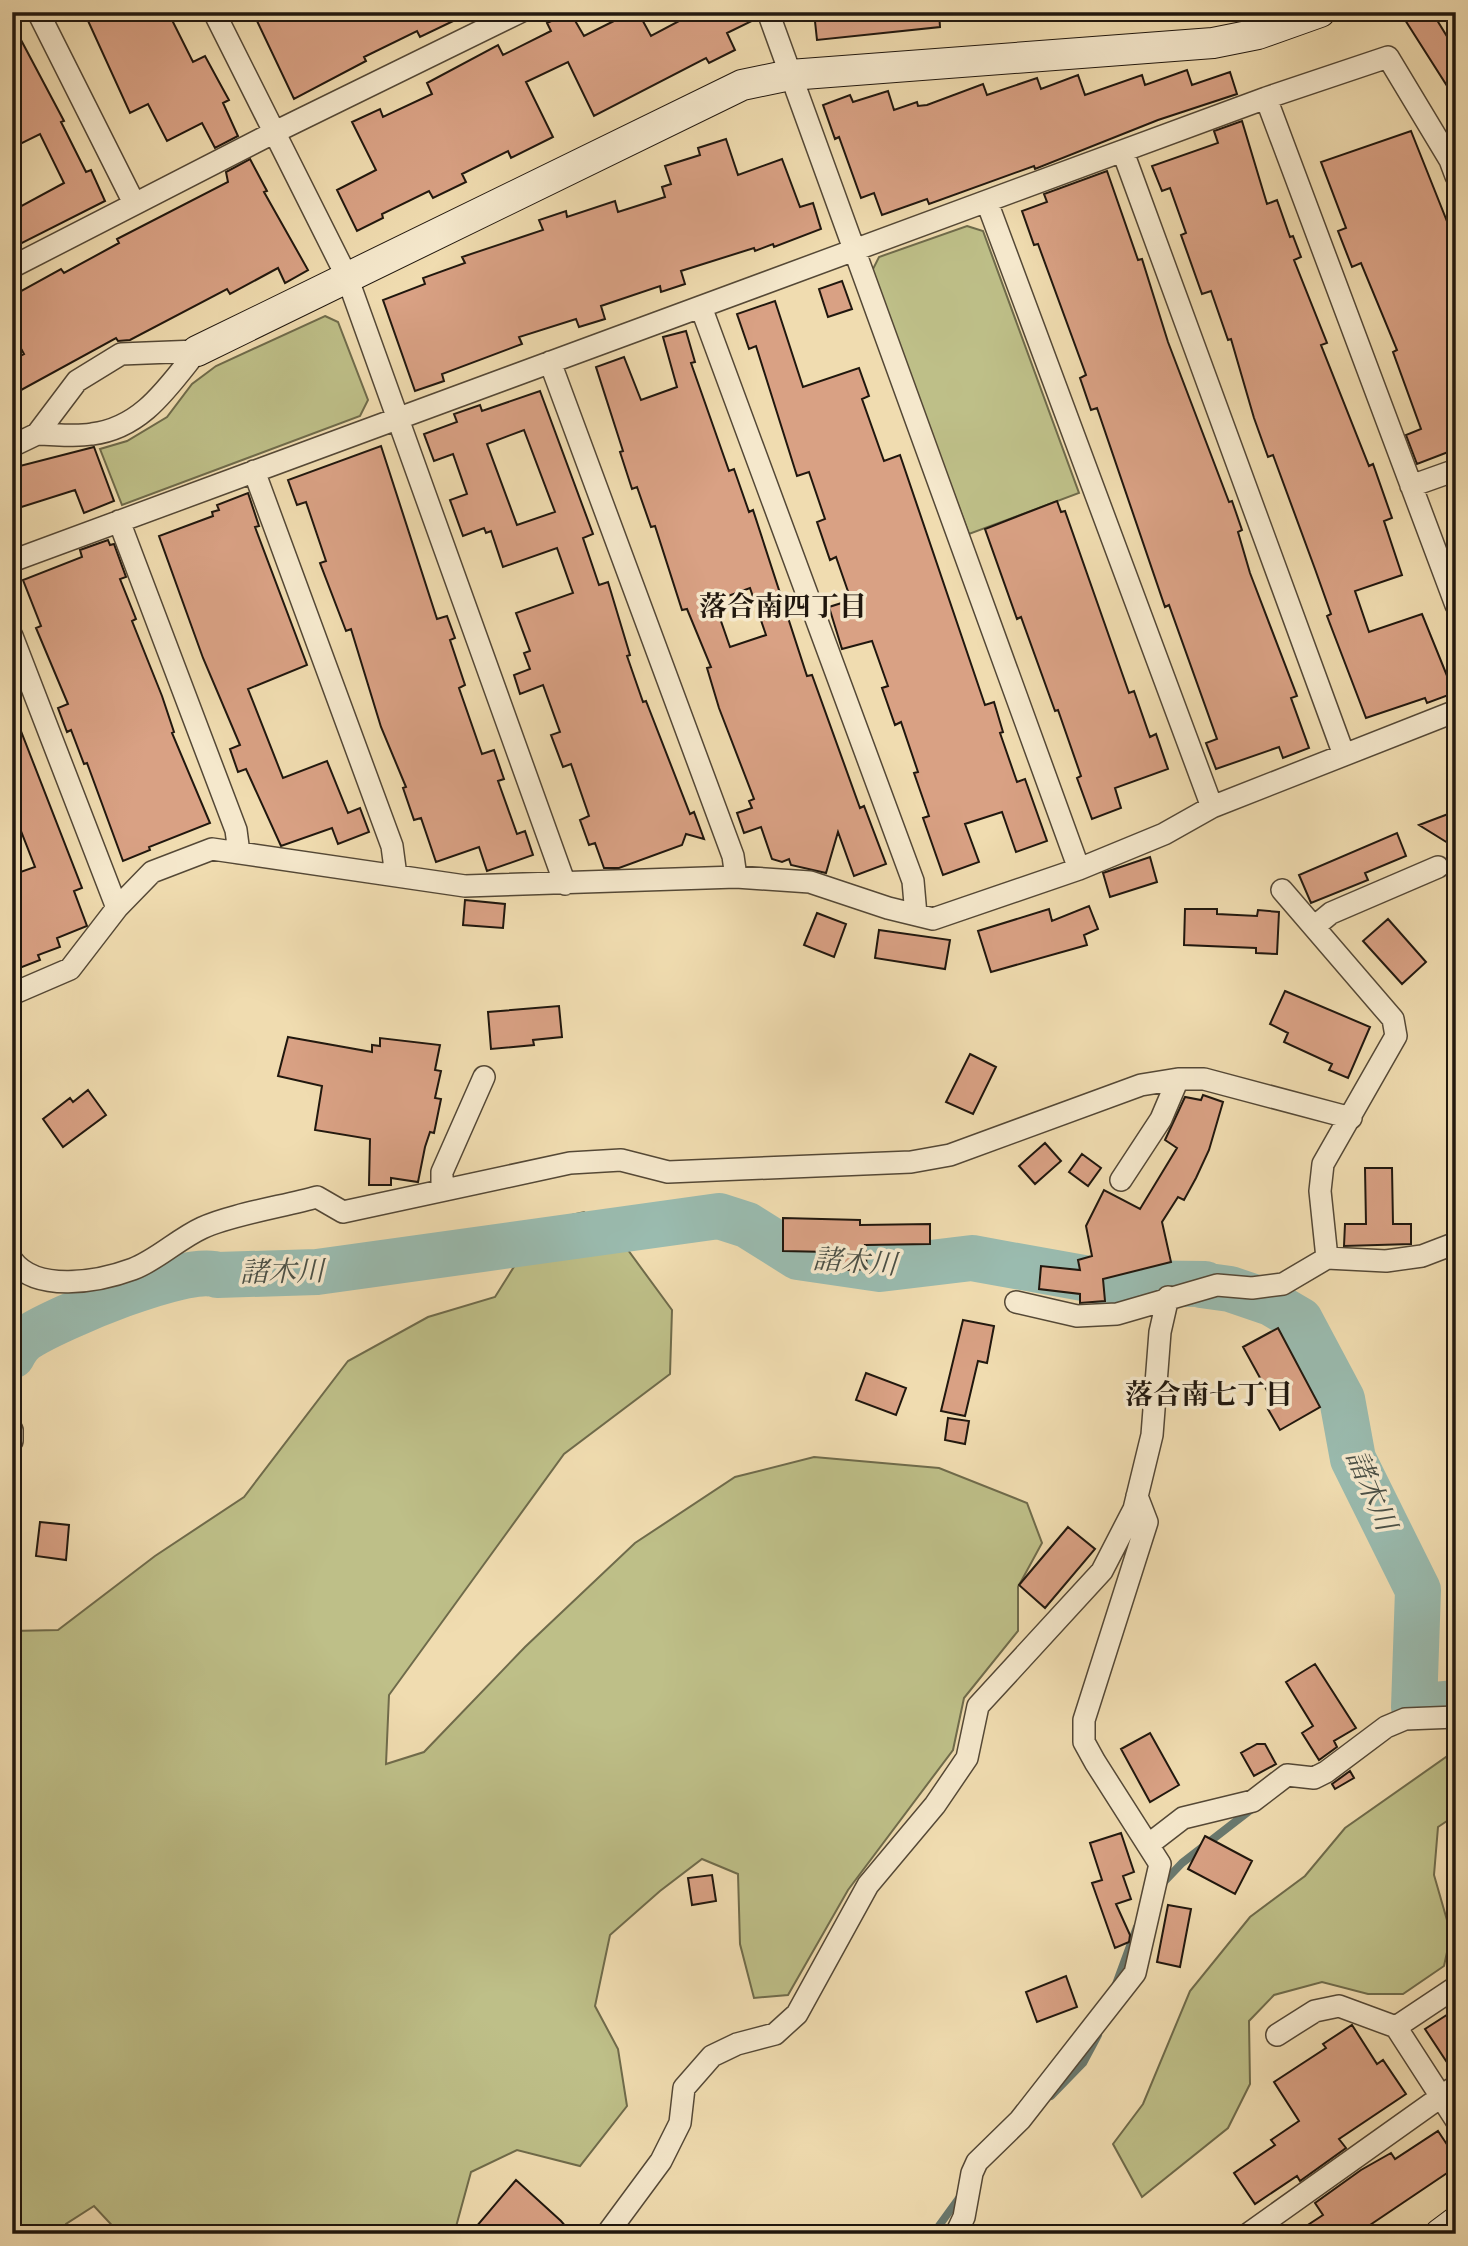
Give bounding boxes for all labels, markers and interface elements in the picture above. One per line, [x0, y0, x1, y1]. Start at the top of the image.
district label: 落合南四丁目 [699, 590, 867, 625]
water label: 諸木川 [812, 1242, 901, 1283]
water label: 諸木川 [240, 1254, 327, 1291]
district label: 落合南七丁目 [1125, 1378, 1293, 1413]
water label: 諸木川 [1338, 1445, 1404, 1539]

